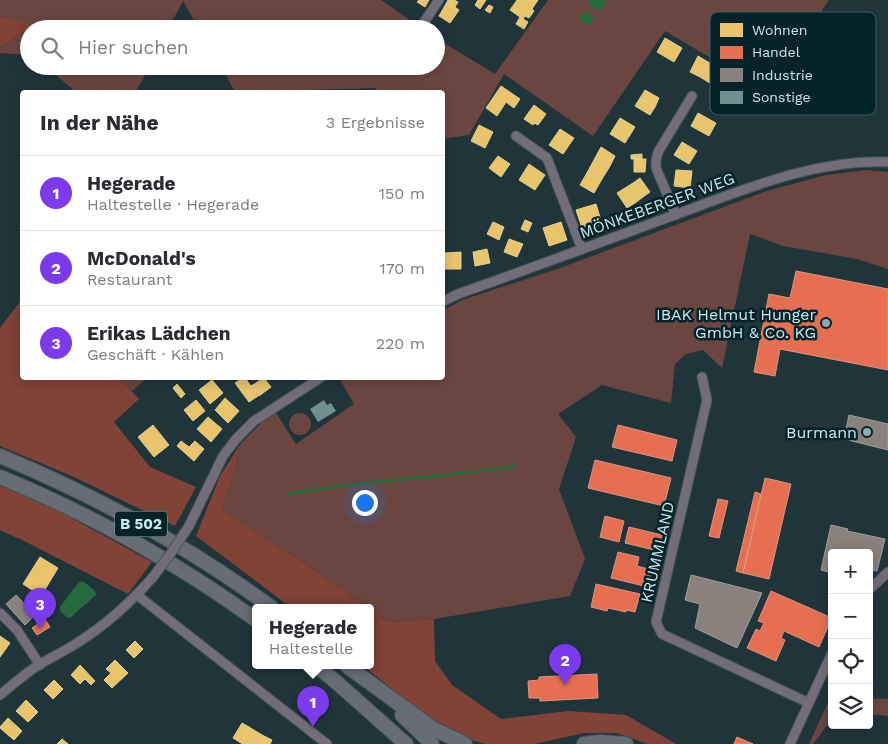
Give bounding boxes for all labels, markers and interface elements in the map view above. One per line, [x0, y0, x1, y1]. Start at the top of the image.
legend [710, 12, 876, 115]
search box [20, 20, 445, 75]
text: Wohnen [752, 22, 807, 38]
icon: search [38, 34, 66, 62]
text: Hier suchen [78, 36, 189, 59]
text: Handel [752, 44, 801, 60]
text: Industrie [752, 67, 813, 83]
text: Sonstige [752, 89, 811, 105]
text: In der Nähe [40, 110, 159, 135]
text: 3 Ergebnisse [326, 113, 425, 132]
street label: MÖNKEBERGER WEG [577, 169, 737, 242]
text: Hegerade [87, 172, 176, 195]
text: 1 [53, 184, 59, 203]
text: 150 m [379, 184, 425, 203]
text: Haltestelle · Hegerade [87, 195, 259, 214]
text: McDonald's [87, 247, 196, 270]
text: 2 [51, 259, 61, 278]
text: 170 m [379, 259, 425, 278]
text: Restaurant [87, 270, 173, 289]
place label: IBAK Helmut Hunger GmbH & Co. KG [656, 305, 816, 342]
marker: IBAK Helmut Hunger GmbH & Co. KG [820, 317, 832, 329]
text: Erikas Lädchen [87, 322, 231, 345]
text: 3 [51, 334, 61, 353]
text: 220 m [376, 334, 425, 353]
text: Geschäft · Kählen [87, 345, 224, 364]
place label: Burmann [786, 423, 857, 442]
marker: Burmann [861, 426, 873, 438]
your location [352, 490, 378, 516]
street label: KRUMMLAND [637, 500, 678, 605]
road number: B 502 [115, 512, 167, 536]
map controls [828, 549, 873, 729]
button: + [828, 549, 873, 594]
pin: 3 [24, 588, 56, 629]
button: − [828, 594, 873, 639]
popup [252, 604, 374, 669]
text: Hegerade [269, 616, 357, 639]
text: Haltestelle [269, 639, 353, 658]
button: locate [828, 639, 873, 684]
pin: 2 [549, 644, 581, 685]
button: layers [828, 684, 873, 729]
pin: 1 [297, 686, 329, 727]

